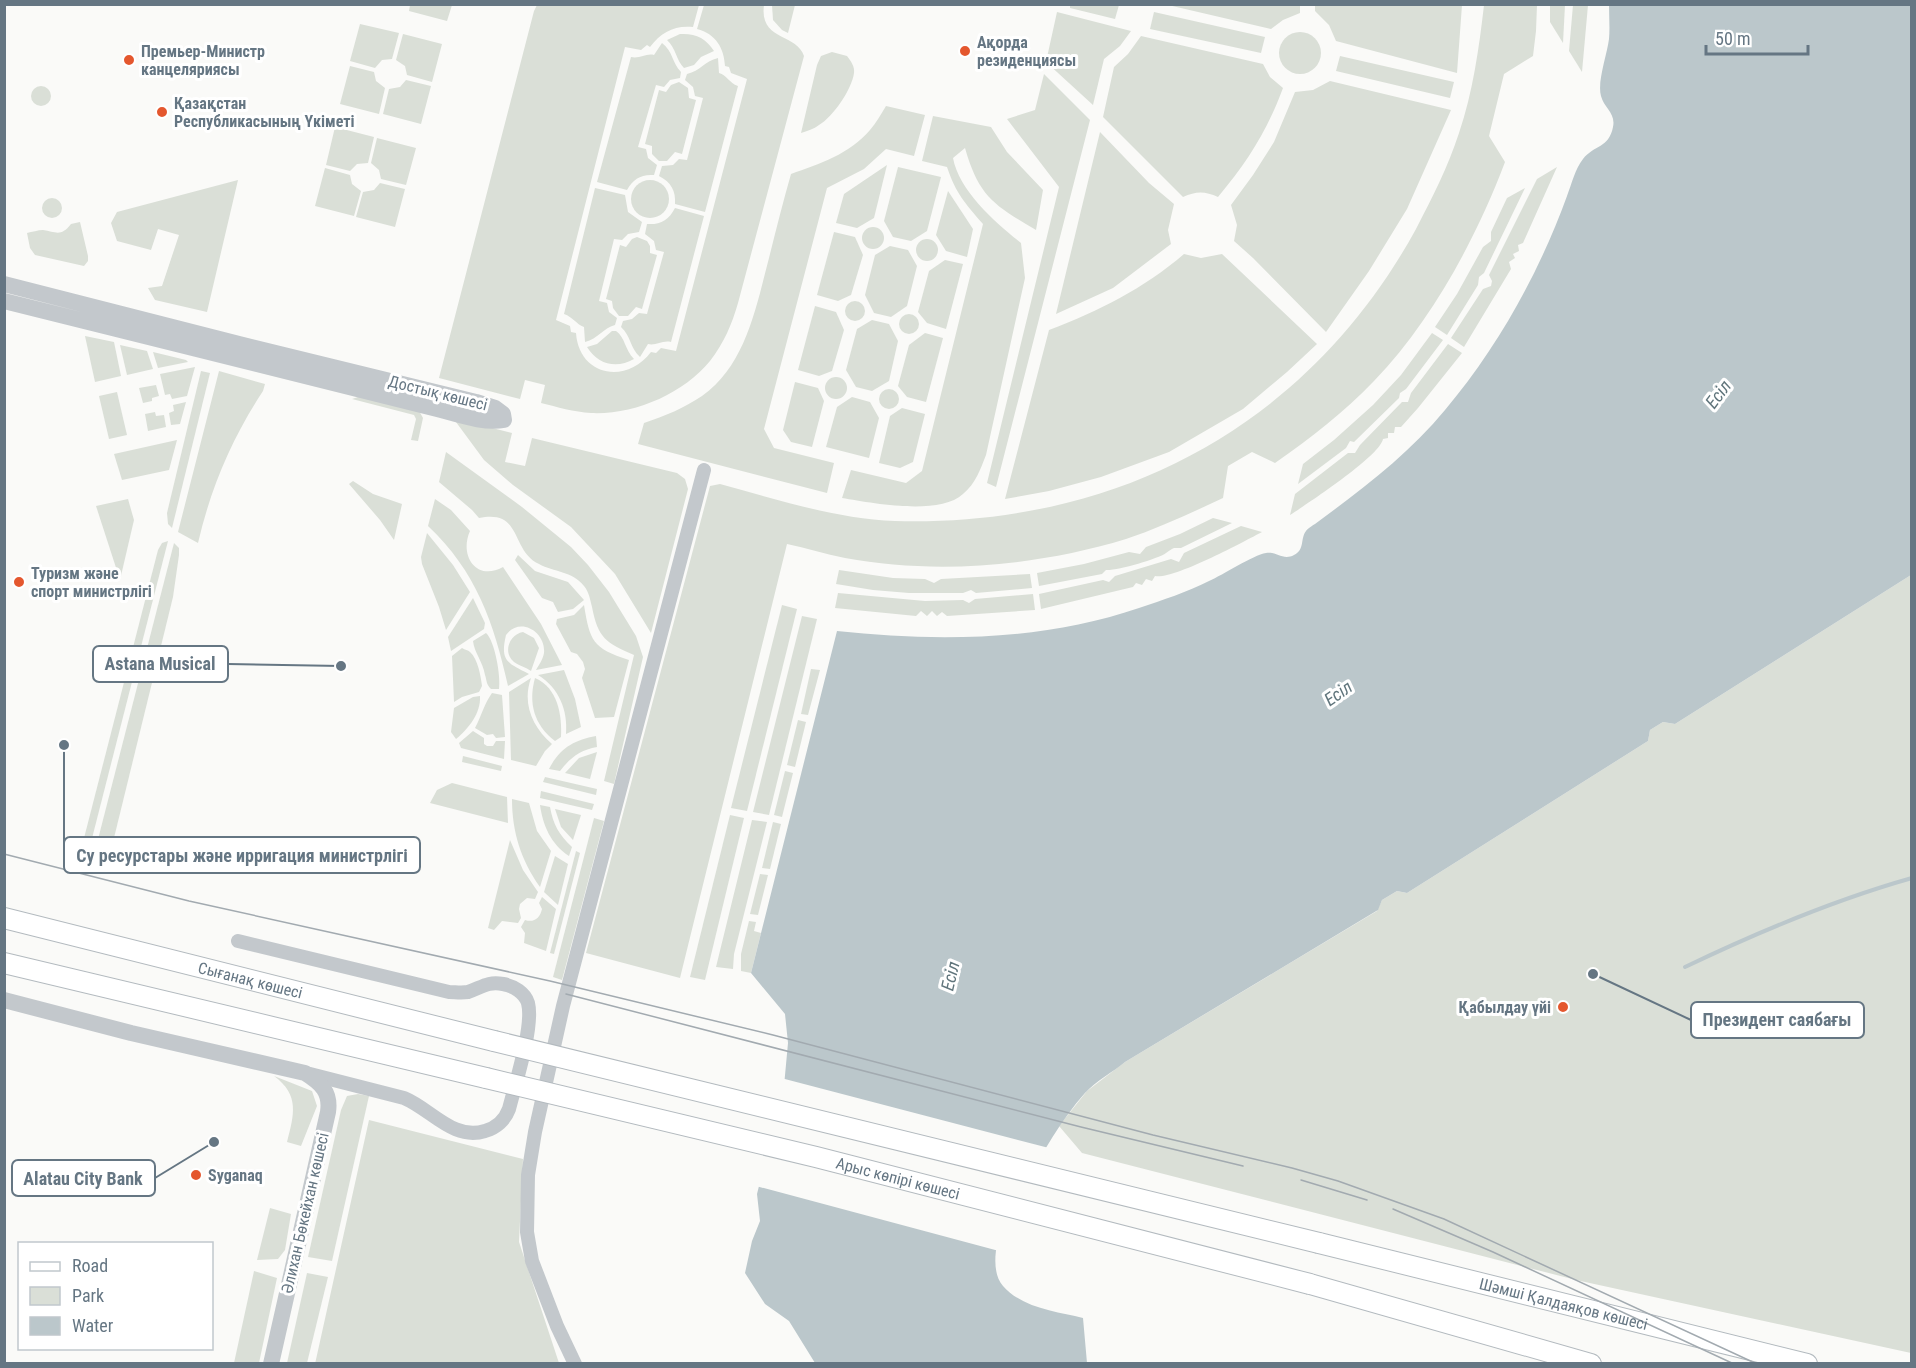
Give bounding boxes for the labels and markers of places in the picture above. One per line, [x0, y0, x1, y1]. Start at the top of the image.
place label: Ақорда резиденциясы [977, 33, 1076, 70]
place label: Премьер-Министр канцеляриясы [141, 42, 265, 79]
marker: Ақорда резиденциясы [958, 44, 972, 58]
marker: Премьер-Министр канцеляриясы [122, 53, 136, 67]
place label: Қазақстан Республикасының Үкіметі [174, 94, 354, 131]
marker: Қазақстан Республикасының Үкіметі [155, 105, 169, 119]
place label: Туризм және спорт министрлігі [31, 564, 152, 601]
marker: Туризм және спорт министрлігі [12, 575, 26, 589]
callout: Astana Musical [93, 646, 228, 682]
callout: Су ресурстары және ирригация министрлігі [64, 837, 420, 873]
place label: Қабылдау үйі [1459, 998, 1551, 1017]
marker: Қабылдау үйі [1556, 1000, 1570, 1014]
callout: Президент саябағы [1691, 1002, 1864, 1038]
callout: Alatau City Bank [12, 1160, 155, 1196]
place label: Syganaq [208, 1166, 263, 1185]
marker: Syganaq [189, 1168, 203, 1182]

